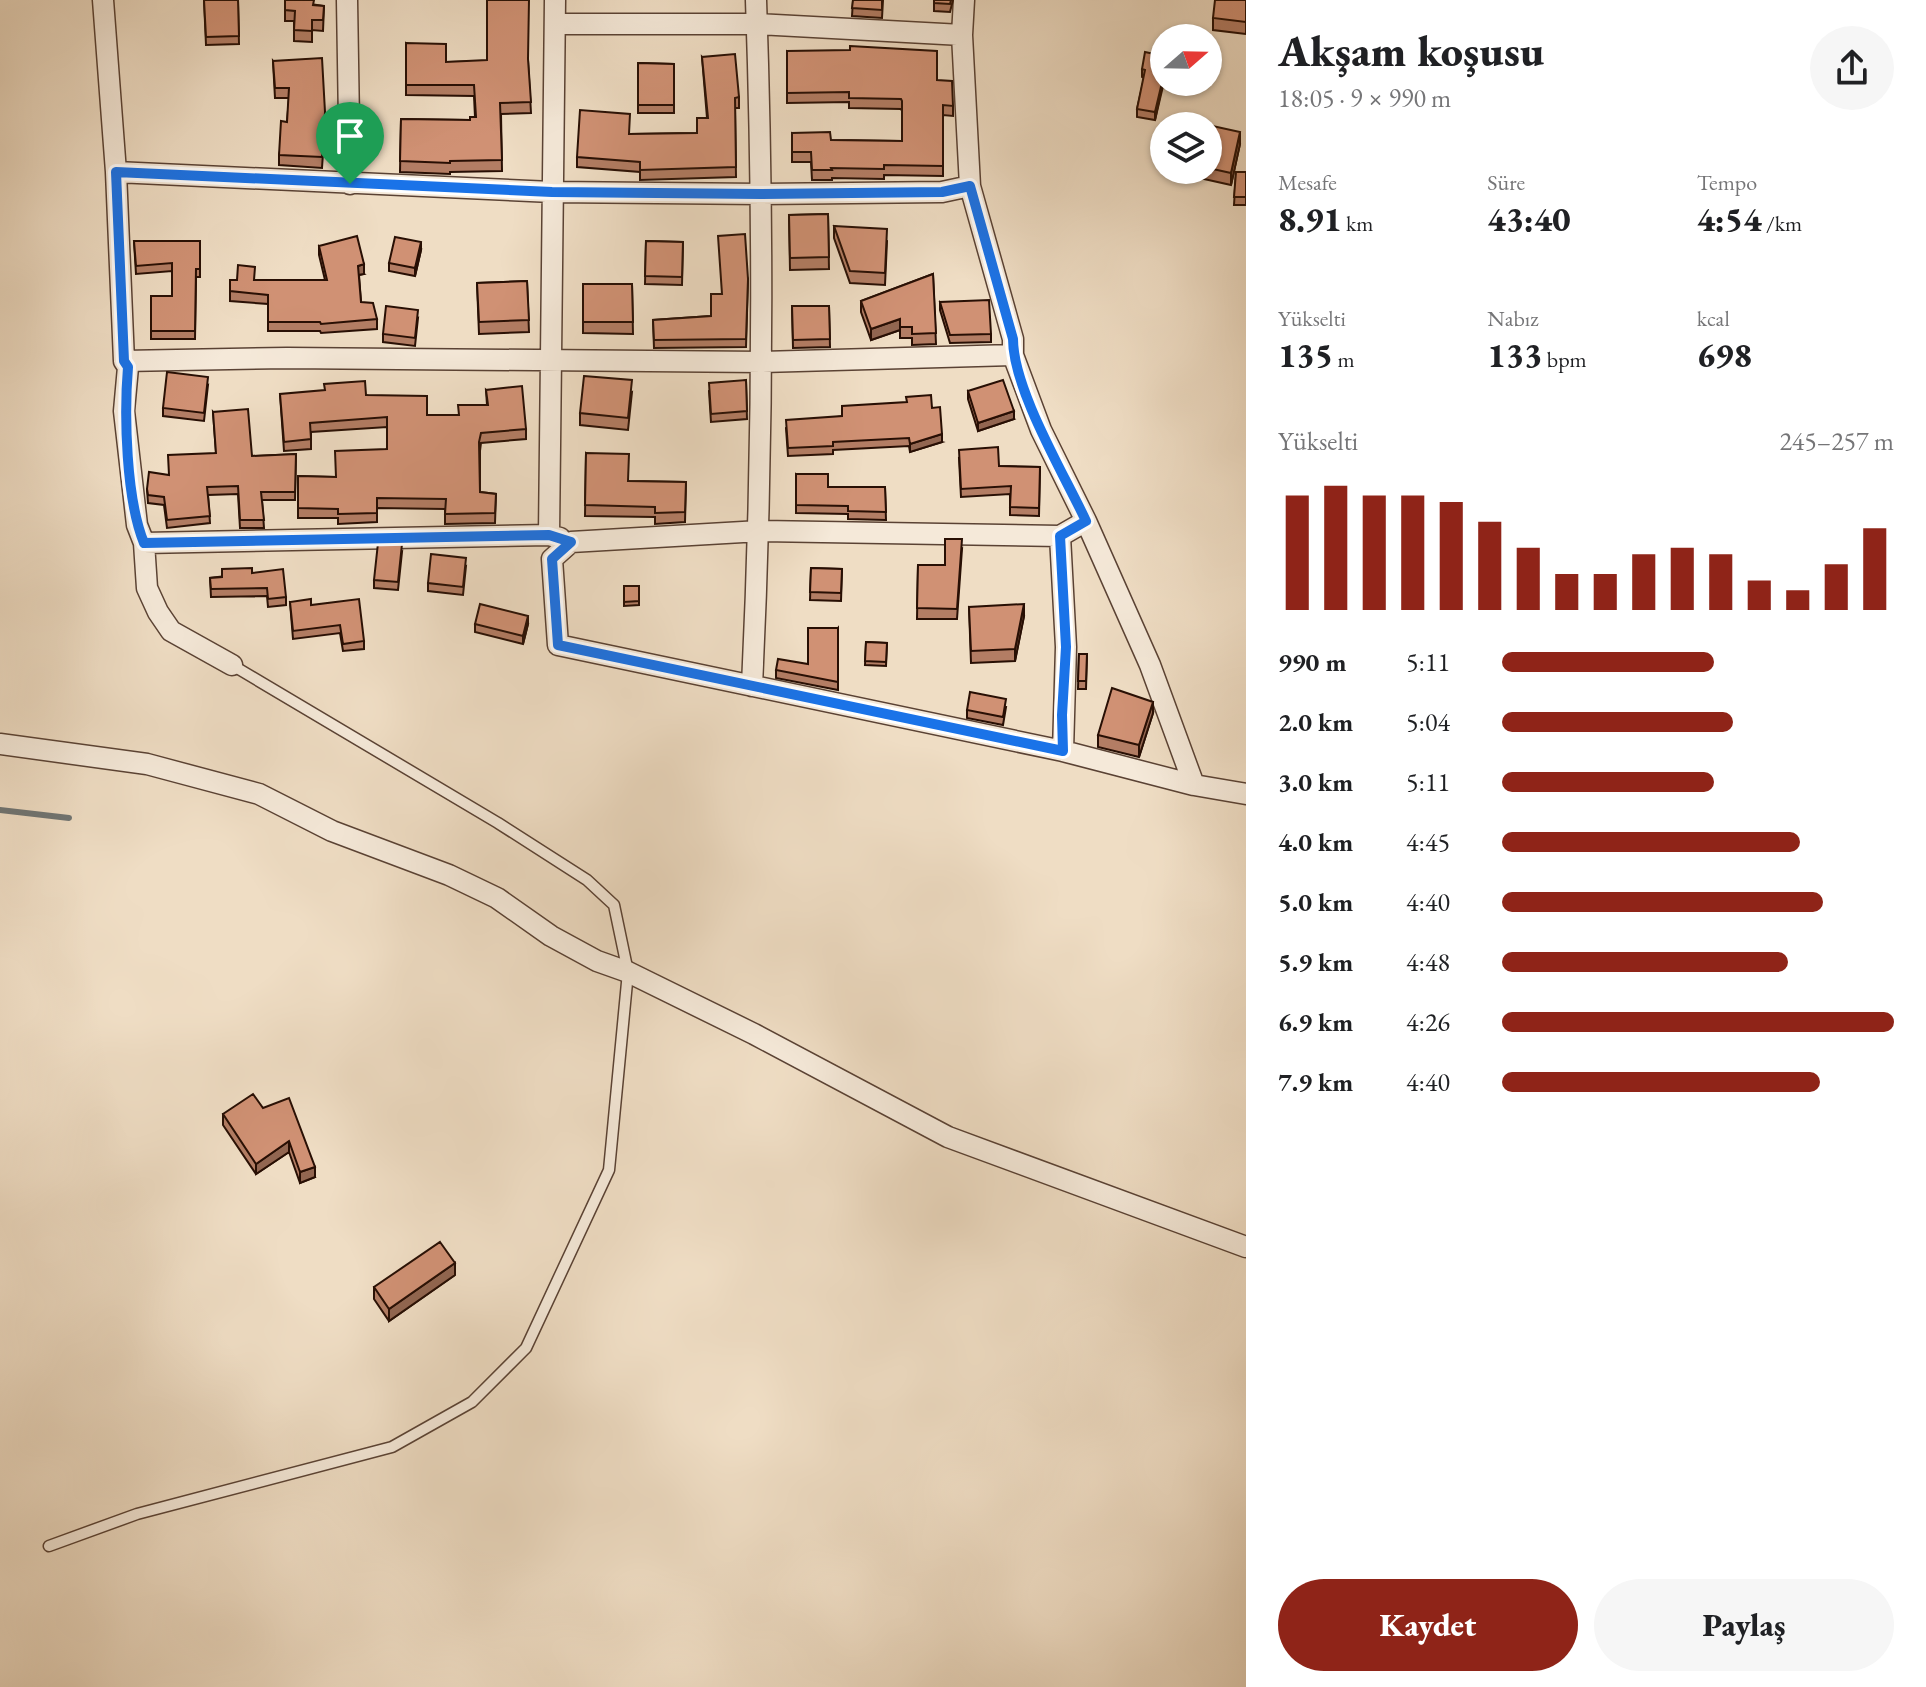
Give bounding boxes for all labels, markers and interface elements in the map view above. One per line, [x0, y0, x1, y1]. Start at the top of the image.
text: Akşam koşusu [1278, 22, 1544, 79]
north arrow [1150, 24, 1222, 96]
map controls [1150, 24, 1222, 184]
button: share [1810, 26, 1894, 110]
text: 18:05 · 9 × 990 m [1278, 81, 1451, 115]
pin [316, 102, 384, 184]
button: layers [1150, 112, 1222, 184]
icon: arrive [328, 114, 372, 158]
text: Mesafe [1278, 168, 1337, 197]
text: Süre [1487, 168, 1525, 197]
text: Tempo [1697, 168, 1757, 197]
text: 8.91 [1278, 197, 1342, 241]
text: 43:40 [1487, 197, 1571, 241]
text: 4:54 [1697, 197, 1762, 241]
text: km [1342, 209, 1373, 238]
text: /km [1762, 209, 1802, 238]
text: Yükselti [1278, 304, 1346, 333]
text: Nabız [1487, 304, 1539, 333]
text: kcal [1697, 304, 1730, 333]
text: 135 [1278, 333, 1333, 377]
text: 133 [1487, 333, 1542, 377]
text: 698 [1697, 333, 1752, 377]
text: m [1333, 345, 1355, 374]
text: bpm [1542, 345, 1587, 374]
text: Yükselti [1278, 424, 1358, 458]
text: 245–257 m [1779, 424, 1894, 458]
text: 990 m [1278, 645, 1346, 679]
text: 5:11 [1406, 645, 1450, 679]
text: 2.0 km [1278, 705, 1353, 739]
text: 5:04 [1406, 705, 1450, 739]
text: 3.0 km [1278, 765, 1353, 799]
text: 5:11 [1406, 765, 1450, 799]
text: 4.0 km [1278, 825, 1353, 859]
text: 4:45 [1406, 825, 1450, 859]
text: 5.0 km [1278, 885, 1353, 919]
text: 4:40 [1406, 885, 1450, 919]
text: 5.9 km [1278, 945, 1353, 979]
text: 4:48 [1406, 945, 1450, 979]
text: 6.9 km [1278, 1005, 1353, 1039]
text: 4:26 [1406, 1005, 1450, 1039]
text: 7.9 km [1278, 1065, 1353, 1099]
text: 4:40 [1406, 1065, 1450, 1099]
button: Kaydet [1278, 1579, 1578, 1671]
button: Paylaş [1594, 1579, 1894, 1671]

